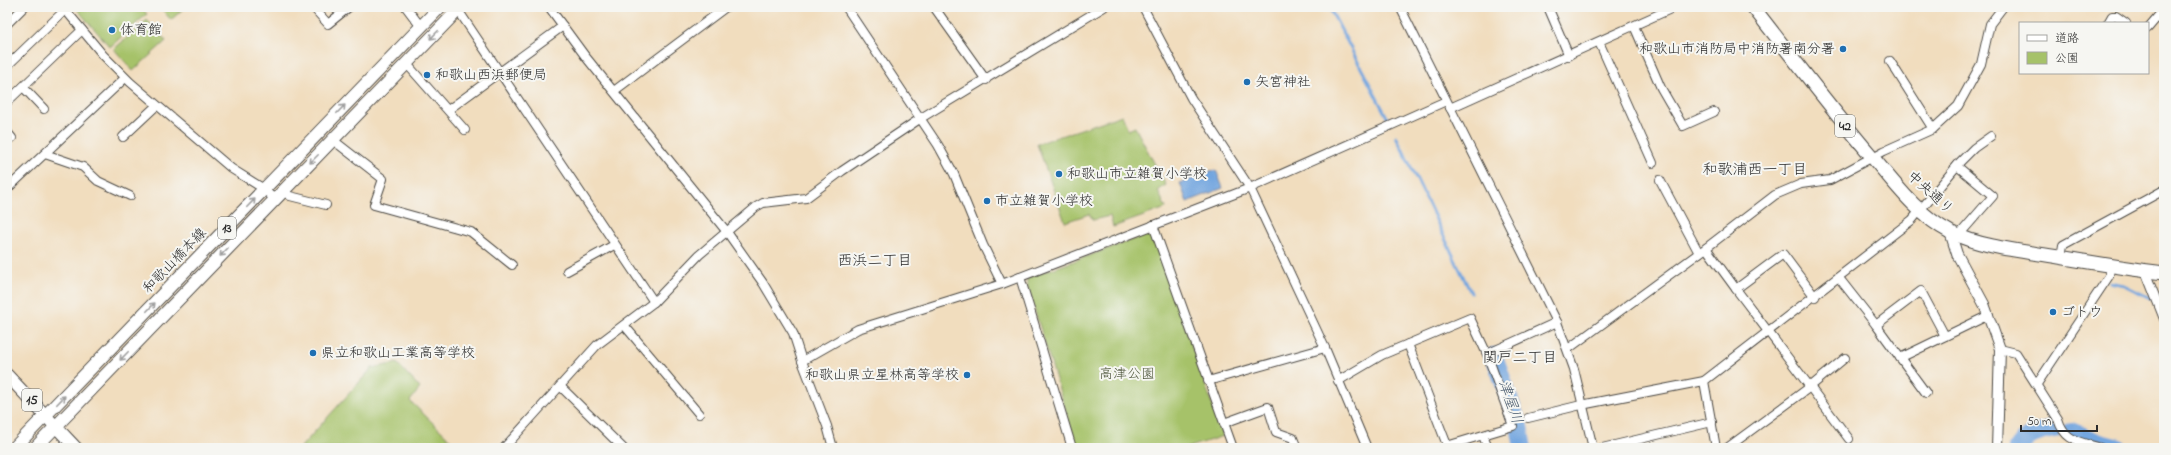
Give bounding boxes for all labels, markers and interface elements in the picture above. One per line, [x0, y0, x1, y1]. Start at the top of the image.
place label: 体育館 [120, 20, 162, 41]
legend [2019, 22, 2149, 74]
marker: 体育館 [107, 25, 117, 35]
one-way arrow [429, 30, 439, 40]
text: 道路 [2055, 30, 2079, 48]
place label: 和歌山市消防局中消防署南分署 [1639, 39, 1835, 60]
marker: 和歌山市消防局中消防署南分署 [1838, 44, 1848, 54]
text: 公園 [2055, 50, 2079, 68]
place label: 和歌山西浜郵便局 [435, 65, 547, 86]
marker: 和歌山西浜郵便局 [422, 70, 432, 80]
place label: 矢宮神社 [1255, 72, 1311, 93]
marker: 矢宮神社 [1242, 77, 1252, 87]
one-way arrow [336, 104, 346, 114]
road number: 42 [1835, 115, 1855, 137]
one-way arrow [309, 154, 319, 164]
district label: 和歌浦西一丁目 [1702, 159, 1808, 181]
place label: 和歌山市立雑賀小学校 [1067, 164, 1207, 185]
street label: 中央通り [1902, 166, 1958, 220]
marker: 和歌山市立雑賀小学校 [1054, 169, 1064, 179]
place label: 市立雑賀小学校 [995, 191, 1093, 212]
marker: 市立雑賀小学校 [982, 196, 992, 206]
one-way arrow [246, 198, 256, 208]
road number: 13 [218, 217, 236, 239]
street label: 和歌山橋本線 [138, 223, 212, 299]
one-way arrow [219, 247, 229, 257]
district label: 西浜二丁目 [837, 250, 913, 272]
one-way arrow [146, 302, 156, 312]
place label: ゴトウ [2061, 302, 2103, 323]
marker: ゴトウ [2048, 307, 2058, 317]
place label: 県立和歌山工業高等学校 [321, 343, 475, 364]
district label: 関戸二丁目 [1482, 347, 1558, 369]
marker: 県立和歌山工業高等学校 [308, 348, 318, 358]
one-way arrow [119, 351, 129, 361]
park label: 高津公園 [1099, 364, 1155, 385]
place label: 和歌山県立星林高等学校 [805, 365, 959, 386]
marker: 和歌山県立星林高等学校 [962, 370, 972, 380]
water label: 津屋川 [1492, 377, 1528, 427]
road number: 15 [22, 389, 42, 411]
one-way arrow [56, 395, 66, 405]
scale bar [2021, 407, 2097, 433]
text: 50 m [2027, 413, 2051, 431]

